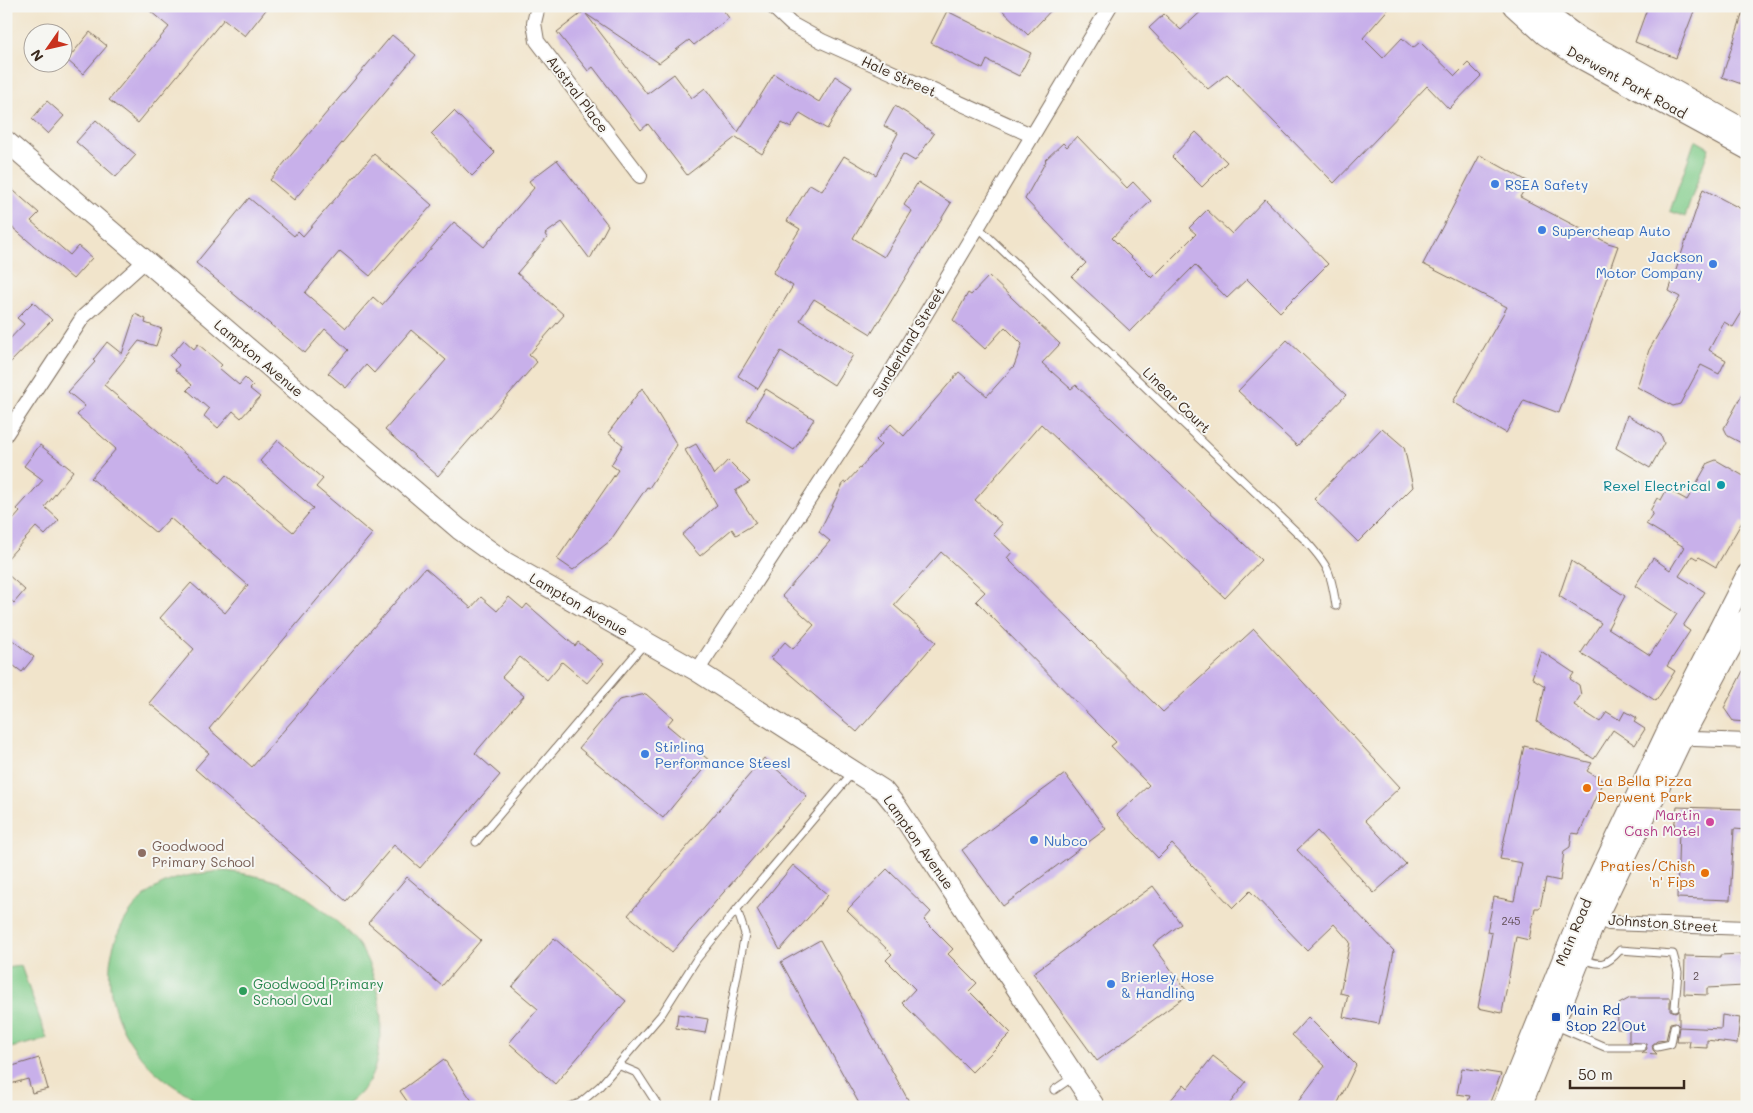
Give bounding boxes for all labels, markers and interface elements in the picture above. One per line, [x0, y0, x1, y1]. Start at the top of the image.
north arrow [22, 22, 72, 72]
street label: Derwent Park Road [1564, 41, 1690, 123]
text: N [26, 46, 48, 65]
street label: Hale Street [859, 51, 939, 101]
street label: Austral Place [543, 52, 613, 136]
place label: RSEA Safety [1505, 175, 1588, 194]
marker: RSEA Safety [1489, 178, 1501, 190]
place label: Supercheap Auto [1552, 221, 1670, 240]
marker: Supercheap Auto [1536, 224, 1548, 236]
place label: Jackson Motor Company [1596, 247, 1703, 282]
marker: Jackson Motor Company [1707, 258, 1719, 270]
street label: Sunderland Street [867, 283, 949, 401]
street label: Lampton Avenue [210, 315, 308, 401]
street label: Linear Court [1139, 363, 1215, 437]
place label: Rexel Electrical [1603, 476, 1711, 495]
marker: Rexel Electrical [1715, 479, 1727, 491]
street label: Lampton Avenue [526, 568, 632, 640]
place label: Stirling Performance Steesl [655, 737, 791, 772]
marker: Stirling Performance Steesl [639, 748, 651, 760]
place label: La Bella Pizza Derwent Park [1597, 771, 1692, 806]
marker: La Bella Pizza Derwent Park [1581, 782, 1593, 794]
street label: Lampton Avenue [879, 791, 959, 893]
place label: Martin Cash Motel [1624, 805, 1700, 840]
marker: Martin Cash Motel [1704, 816, 1716, 828]
place label: Nubco [1044, 831, 1087, 850]
marker: Nubco [1028, 834, 1040, 846]
place label: Goodwood Primary School [152, 836, 255, 871]
marker: Goodwood Primary School [136, 847, 148, 859]
place label: Praties/Chish 'n' Fips [1601, 856, 1695, 891]
marker: Praties/Chish 'n' Fips [1699, 867, 1711, 879]
street label: Main Road [1550, 895, 1596, 969]
street label: Johnston Street [1608, 910, 1718, 936]
house number: 245 [1502, 913, 1521, 928]
place label: Brierley Hose & Handling [1121, 967, 1214, 1002]
house number: 2 [1693, 968, 1699, 983]
place label: Goodwood Primary School Oval [253, 974, 384, 1009]
marker: Brierley Hose & Handling [1105, 978, 1117, 990]
marker: Goodwood Primary School Oval [237, 985, 249, 997]
place label: Main Rd Stop 22 Out [1566, 1000, 1646, 1035]
marker: Main Rd Stop 22 Out [1550, 1011, 1562, 1023]
scale bar [1570, 1058, 1684, 1090]
text: 50 m [1578, 1064, 1613, 1084]

